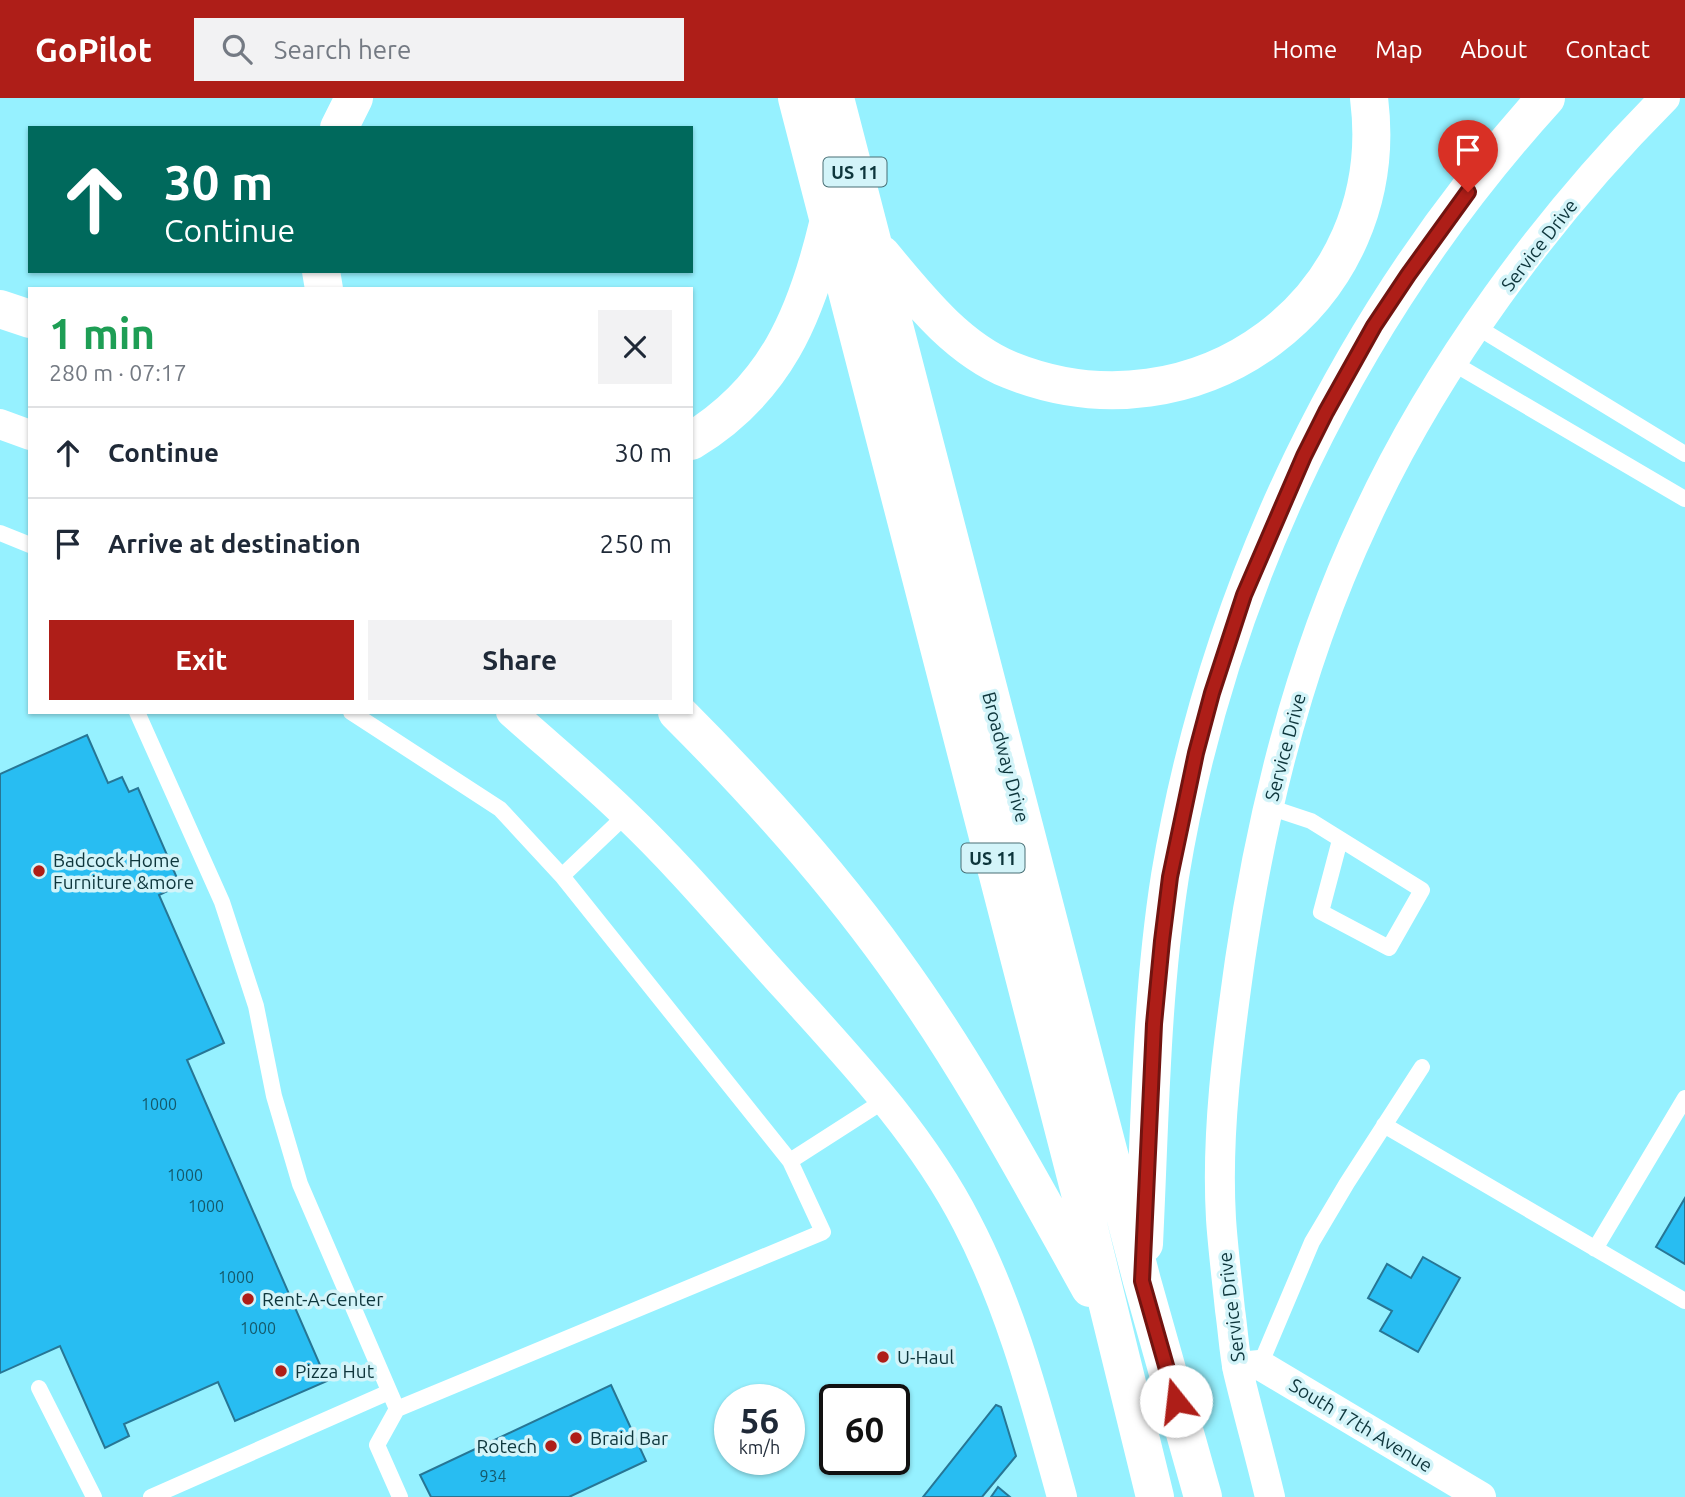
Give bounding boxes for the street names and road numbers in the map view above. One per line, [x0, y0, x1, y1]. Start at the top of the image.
road number: US 11 [824, 158, 886, 186]
street label: Service Drive [1496, 195, 1582, 295]
street label: Broadway Drive [978, 689, 1034, 825]
street label: Service Drive [1260, 691, 1310, 803]
road number: US 11 [962, 844, 1024, 872]
street label: Service Drive [1213, 1251, 1249, 1363]
street label: South 17th Avenue [1286, 1374, 1436, 1476]

